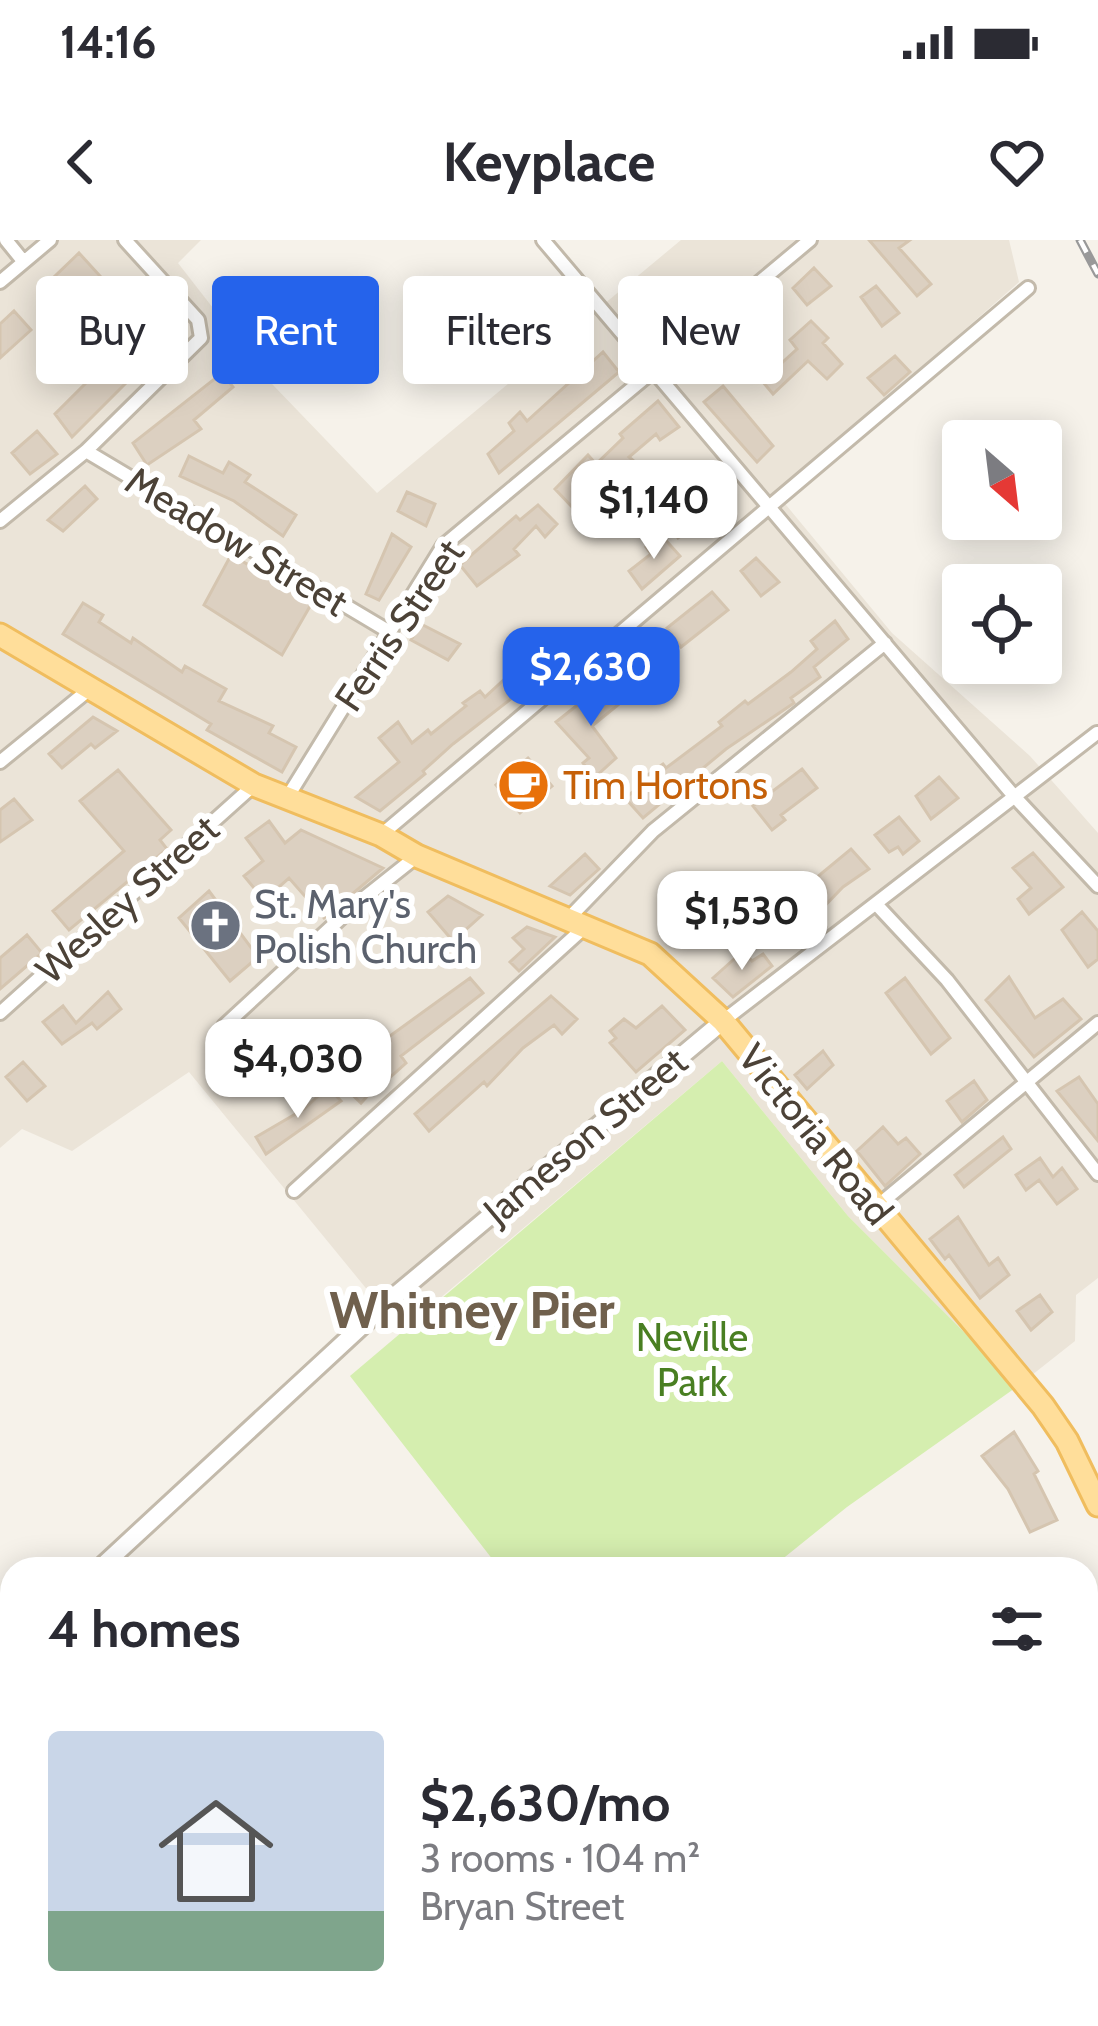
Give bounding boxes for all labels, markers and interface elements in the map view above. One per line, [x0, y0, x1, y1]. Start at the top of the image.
text: 14:16 [60, 15, 156, 69]
icon: back [48, 129, 114, 195]
text: Keyplace [443, 129, 655, 195]
icon: heart [984, 129, 1050, 195]
chip: Buy [36, 276, 188, 384]
chip: Rent [212, 276, 379, 384]
chip: Filters [403, 276, 594, 384]
chip: New [618, 276, 783, 384]
north arrow [942, 420, 1062, 540]
map controls [942, 420, 1062, 684]
street label: Meadow Street [117, 456, 357, 626]
pin: $1,140 [556, 460, 752, 562]
text: $1,140 [598, 475, 710, 523]
street label: Ferris Street [324, 530, 474, 720]
button: locate [942, 564, 1062, 684]
pin: $2,630 [493, 627, 689, 729]
text: $2,630 [530, 642, 652, 690]
cafe icon: Tim Hortons [496, 757, 552, 813]
place label: Tim Hortons [563, 761, 768, 809]
street label: Wesley Street [26, 805, 228, 993]
pin: $1,530 [644, 871, 840, 973]
place label: St. Mary's Polish Church [254, 880, 477, 973]
text: $1,530 [684, 886, 800, 934]
church icon: St. Mary's Polish Church [187, 898, 243, 954]
pin: $4,030 [200, 1019, 396, 1121]
text: $4,030 [232, 1034, 364, 1082]
street label: Victoria Road [729, 1034, 903, 1234]
street label: Jameson Street [473, 1037, 697, 1236]
district label: Whitney Pier [329, 1279, 615, 1341]
park label: Neville Park [636, 1313, 748, 1406]
icon: filters [984, 1596, 1050, 1662]
text: 4 homes [48, 1598, 240, 1660]
text: $2,630/mo [420, 1772, 670, 1834]
icon: home [144, 1779, 288, 1923]
text: 3 rooms · 104 m² [420, 1834, 700, 1882]
text: Bryan Street [420, 1882, 624, 1930]

